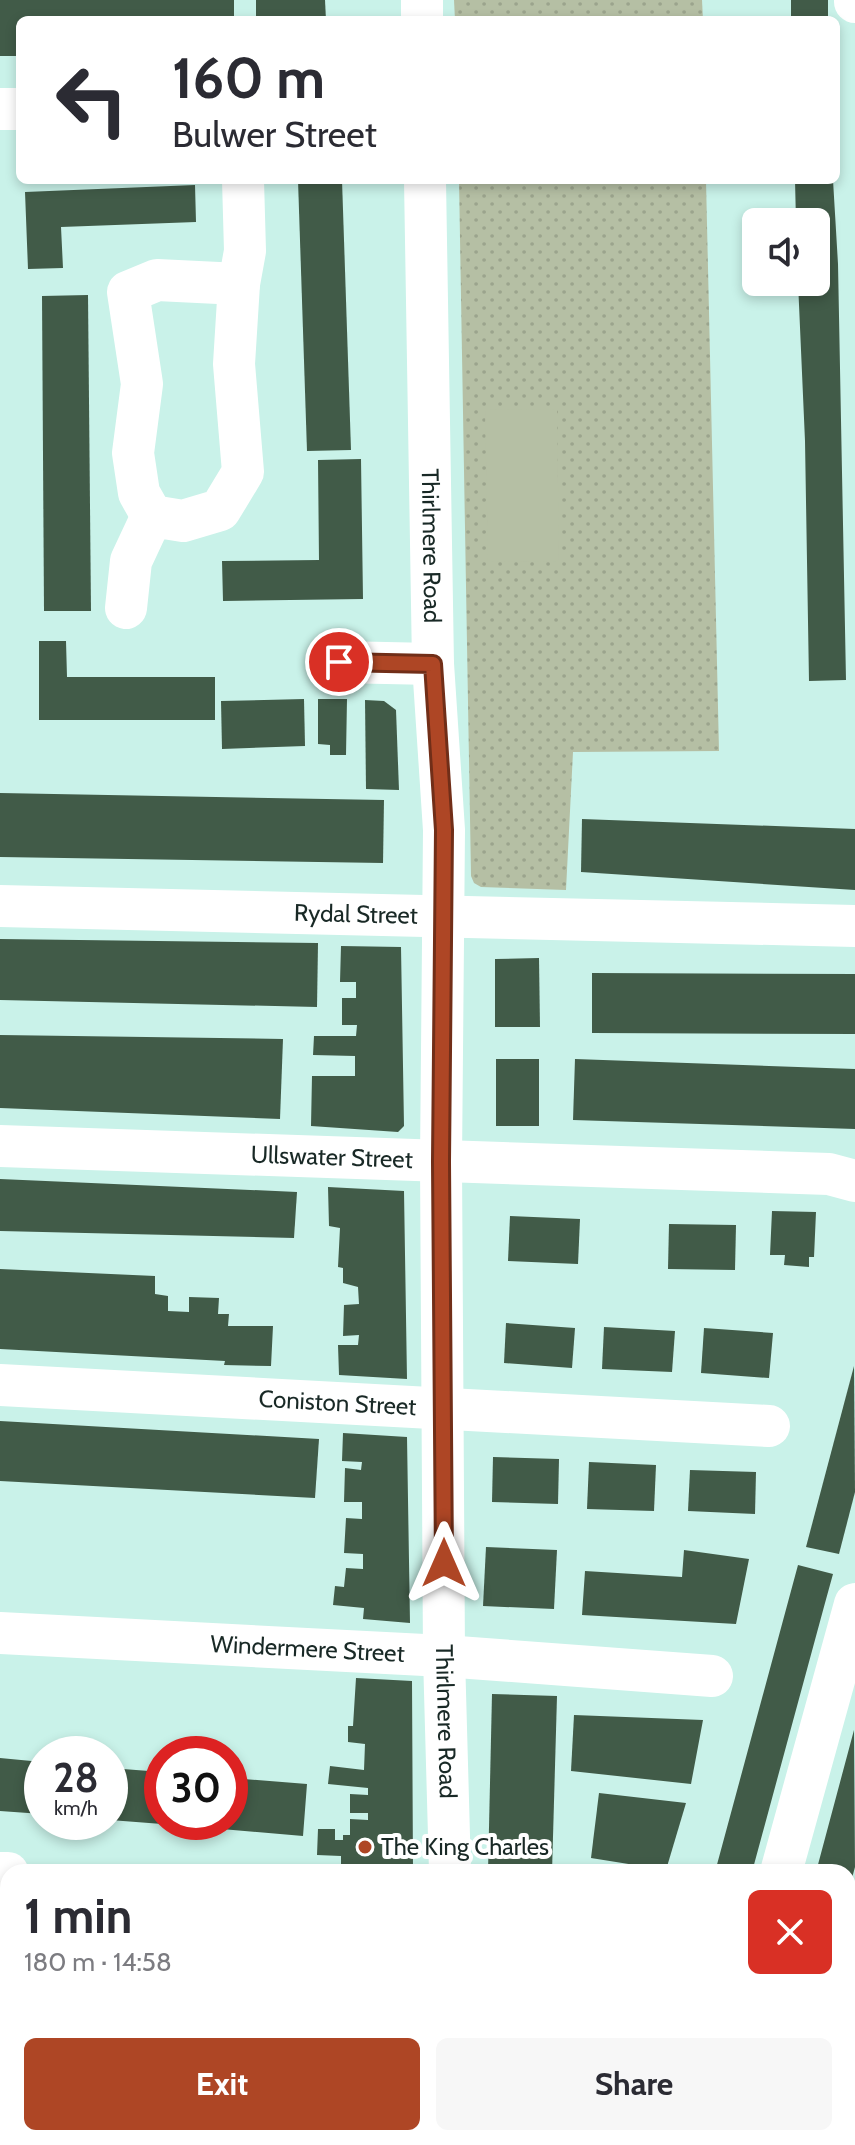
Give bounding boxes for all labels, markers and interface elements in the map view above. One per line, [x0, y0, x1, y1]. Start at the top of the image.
text: 160 m [172, 44, 325, 112]
icon: left [40, 48, 144, 152]
text: Bulwer Street [172, 112, 377, 156]
map controls [742, 208, 830, 296]
button: sound [742, 208, 830, 296]
street label: Thirlmere Road [416, 468, 447, 623]
pin [305, 628, 373, 696]
icon: arrive [317, 640, 361, 684]
street label: Rydal Street [294, 898, 418, 930]
street label: Ullswater Street [250, 1139, 413, 1174]
street label: Coniston Street [258, 1384, 417, 1421]
position arrow [402, 1521, 486, 1605]
street label: Windermere Street [210, 1629, 405, 1668]
street label: Thirlmere Road [430, 1644, 463, 1799]
speed limit sign: 30 [144, 1736, 248, 1840]
text: 28 [53, 1753, 99, 1802]
text: km/h [54, 1796, 98, 1820]
place label: The King Charles [381, 1832, 549, 1861]
marker: The King Charles [356, 1838, 374, 1856]
text: 1 min [24, 1887, 132, 1945]
button: close [748, 1890, 832, 1974]
text: 180 m · 14:58 [24, 1946, 172, 1978]
button: Exit [24, 2038, 420, 2130]
button: Share [436, 2038, 832, 2130]

